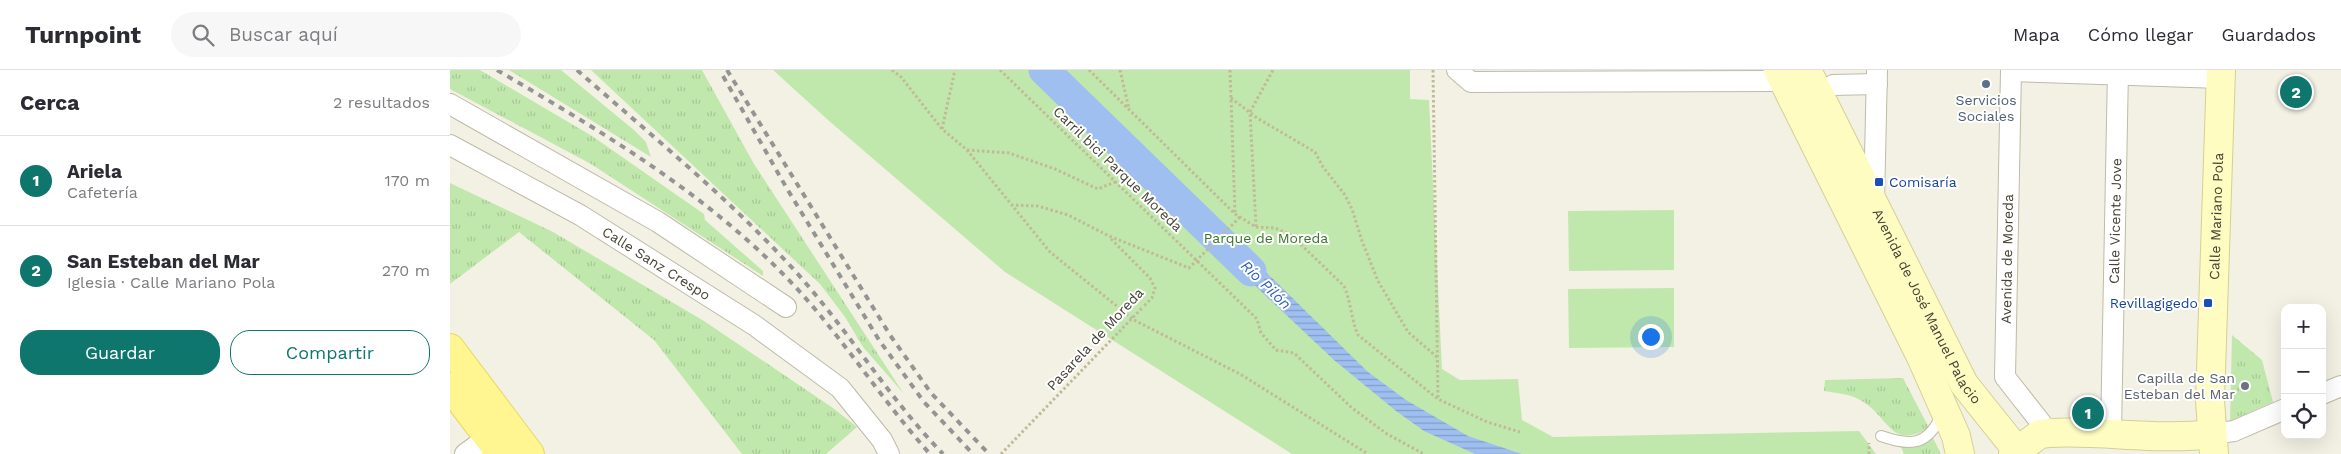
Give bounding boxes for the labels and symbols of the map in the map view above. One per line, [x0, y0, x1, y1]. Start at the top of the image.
pin: 2 [2280, 73, 2312, 111]
marker: Servicios Sociales [1980, 78, 1992, 90]
place label: Servicios Sociales [1955, 92, 2017, 124]
street label: Carril bici Parque Moreda [1050, 103, 1186, 235]
street label: Calle Mariano Pola [2206, 152, 2226, 280]
street label: Calle Vicente Jove [2106, 158, 2124, 284]
place label: Comisaría [1889, 174, 1957, 190]
marker: Comisaría [1873, 176, 1885, 188]
street label: Avenida de Moreda [1998, 194, 2016, 324]
street label: Avenida de José Manuel Palacio [1870, 206, 1985, 407]
street label: Calle Sanz Crespo [599, 223, 713, 303]
park label: Parque de Moreda [1204, 230, 1328, 246]
water label: Río Pilón [1237, 257, 1295, 313]
street label: Pasarela de Moreda [1043, 284, 1147, 394]
place label: Revillagigedo [2110, 295, 2198, 311]
marker: Revillagigedo [2202, 297, 2214, 309]
your location [1638, 324, 1664, 350]
place label: Capilla de San Esteban del Mar [2124, 370, 2235, 402]
marker: Capilla de San Esteban del Mar [2239, 380, 2251, 392]
pin: 1 [2072, 394, 2104, 432]

